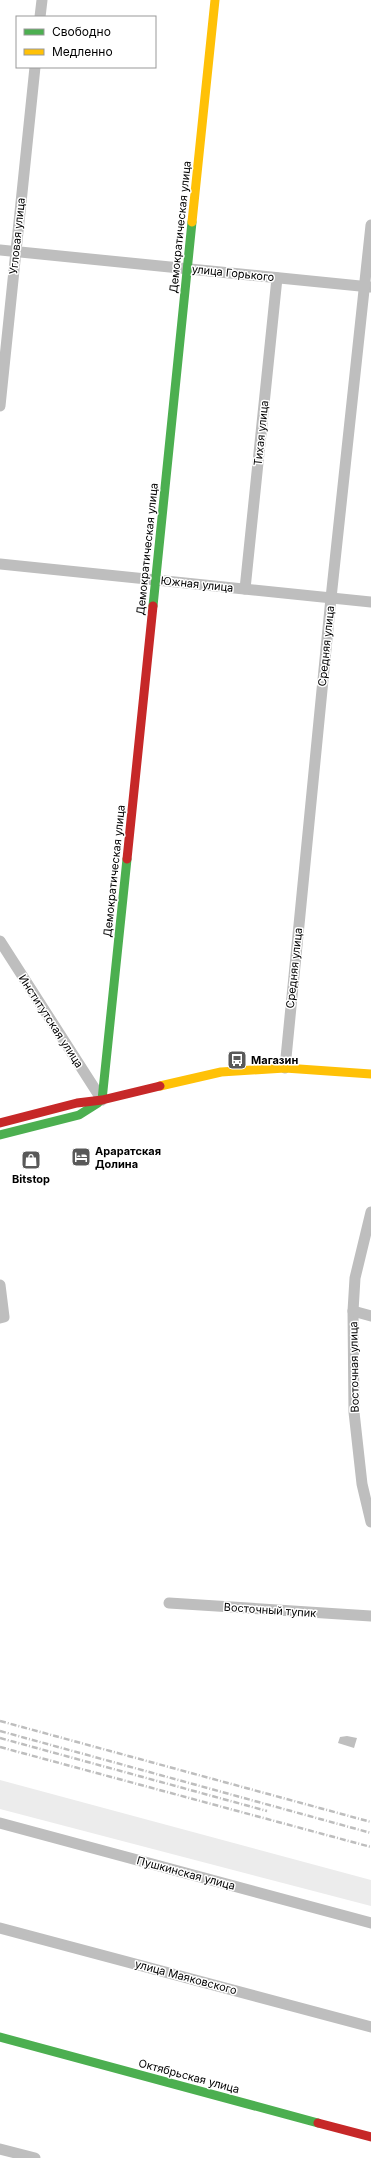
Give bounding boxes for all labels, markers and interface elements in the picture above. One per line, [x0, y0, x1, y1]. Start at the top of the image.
legend [16, 16, 156, 68]
text: Свободно [52, 24, 111, 39]
text: Медленно [52, 44, 113, 59]
street label: Демократическая улица [166, 160, 194, 294]
street label: Угловая улица [6, 197, 28, 275]
street label: улица Горького [191, 262, 275, 284]
street label: Тихая улица [251, 400, 271, 466]
street label: Демократическая улица [133, 482, 161, 616]
street label: Южная улица [160, 573, 234, 595]
street label: Средняя улица [315, 605, 337, 687]
street label: Демократическая улица [100, 804, 128, 938]
street label: Средняя улица [283, 927, 305, 1009]
street label: Институтская улица [16, 972, 86, 1070]
bus stop icon: Магазин [226, 1049, 248, 1071]
place label: Магазин [251, 1053, 298, 1067]
place label: Араратская Долина [95, 1144, 161, 1171]
hotel icon: Араратская Долина [70, 1146, 92, 1168]
shop icon: Bitstop [20, 1149, 42, 1171]
place label: Bitstop [12, 1172, 50, 1186]
street label: Восточная улица [346, 1321, 362, 1413]
street label: Восточный тупик [223, 1600, 317, 1620]
street label: Пушкинская улица [135, 1853, 237, 1893]
street label: улица Маяковского [134, 1957, 239, 1997]
street label: Октябрьская улица [137, 2056, 241, 2096]

